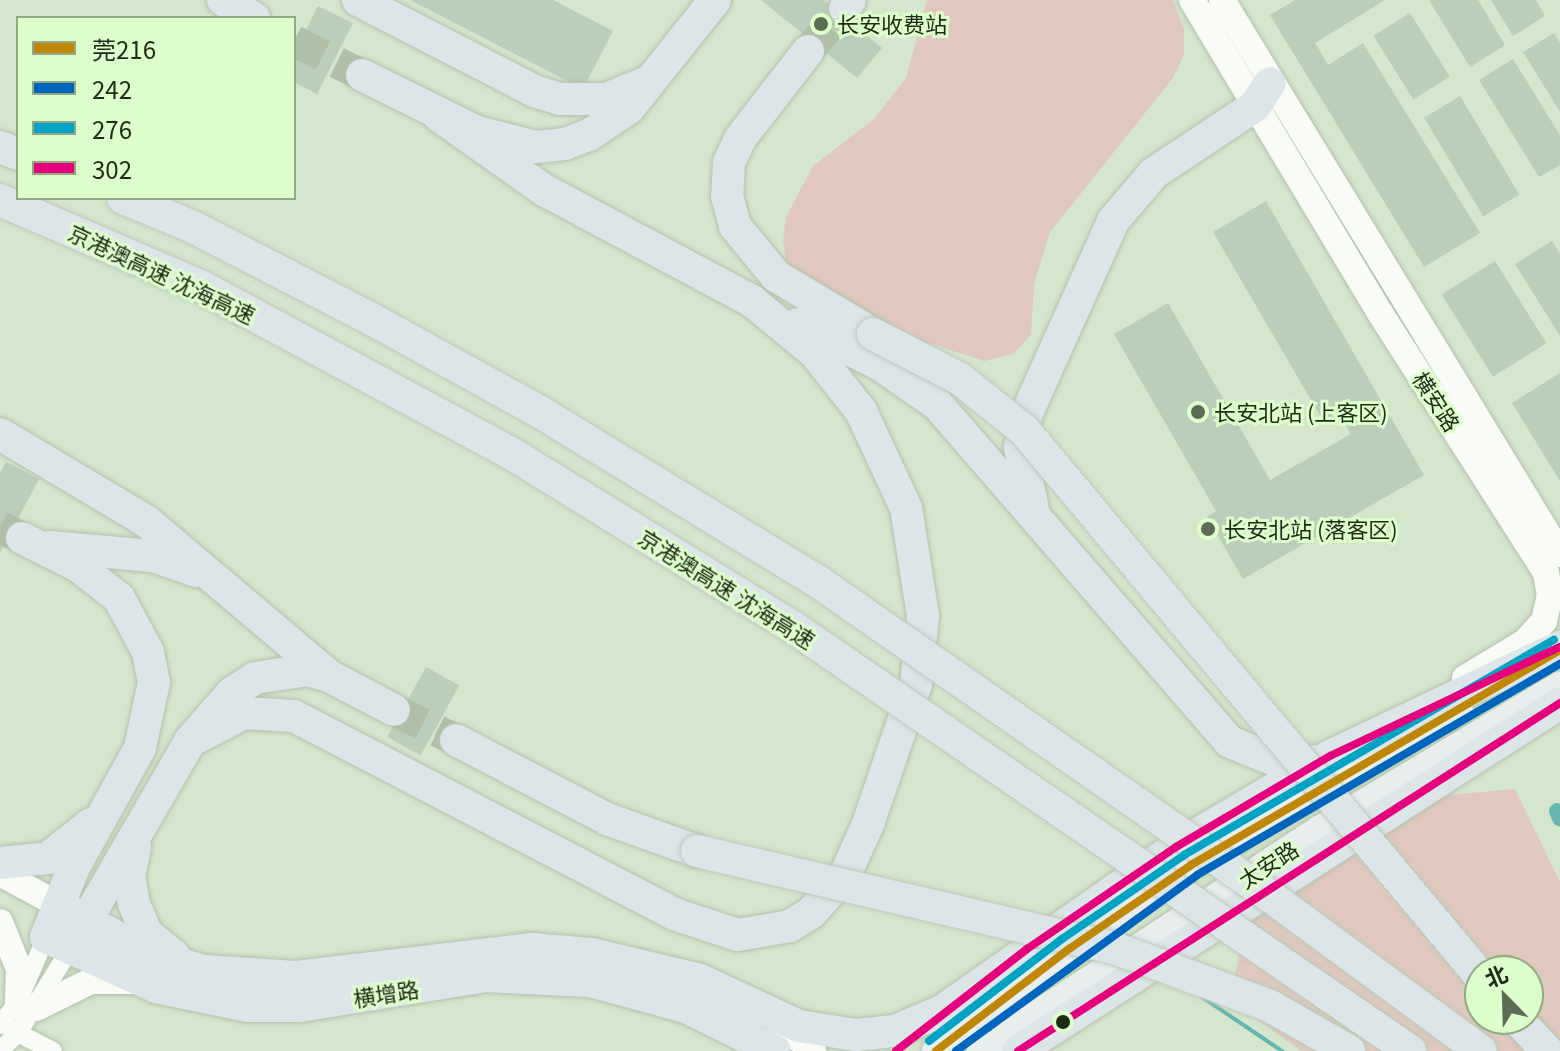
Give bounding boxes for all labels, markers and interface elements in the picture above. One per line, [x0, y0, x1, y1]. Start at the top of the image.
place label: 长安收费站 [837, 11, 947, 37]
marker: 长安收费站 [812, 15, 830, 33]
legend [16, 16, 296, 200]
text: 莞216 [92, 31, 156, 66]
text: 242 [92, 71, 132, 106]
text: 276 [92, 111, 132, 146]
text: 302 [92, 151, 132, 186]
street label: 京港澳高速 沈海高速 [64, 218, 260, 328]
street label: 横安路 [1408, 366, 1466, 436]
place label: 长安北站 (上客区) [1214, 399, 1388, 425]
marker: 长安北站 (上客区) [1189, 403, 1207, 421]
place label: 长安北站 (落客区) [1224, 516, 1398, 542]
marker: 长安北站 (落客区) [1199, 520, 1217, 538]
street label: 京港澳高速 沈海高速 [634, 523, 820, 653]
street label: 太安路 [1233, 835, 1303, 893]
north arrow [1464, 955, 1544, 1035]
text: 北 [1479, 956, 1512, 994]
street label: 横增路 [351, 975, 421, 1011]
unlabelled marker [1055, 1014, 1071, 1030]

